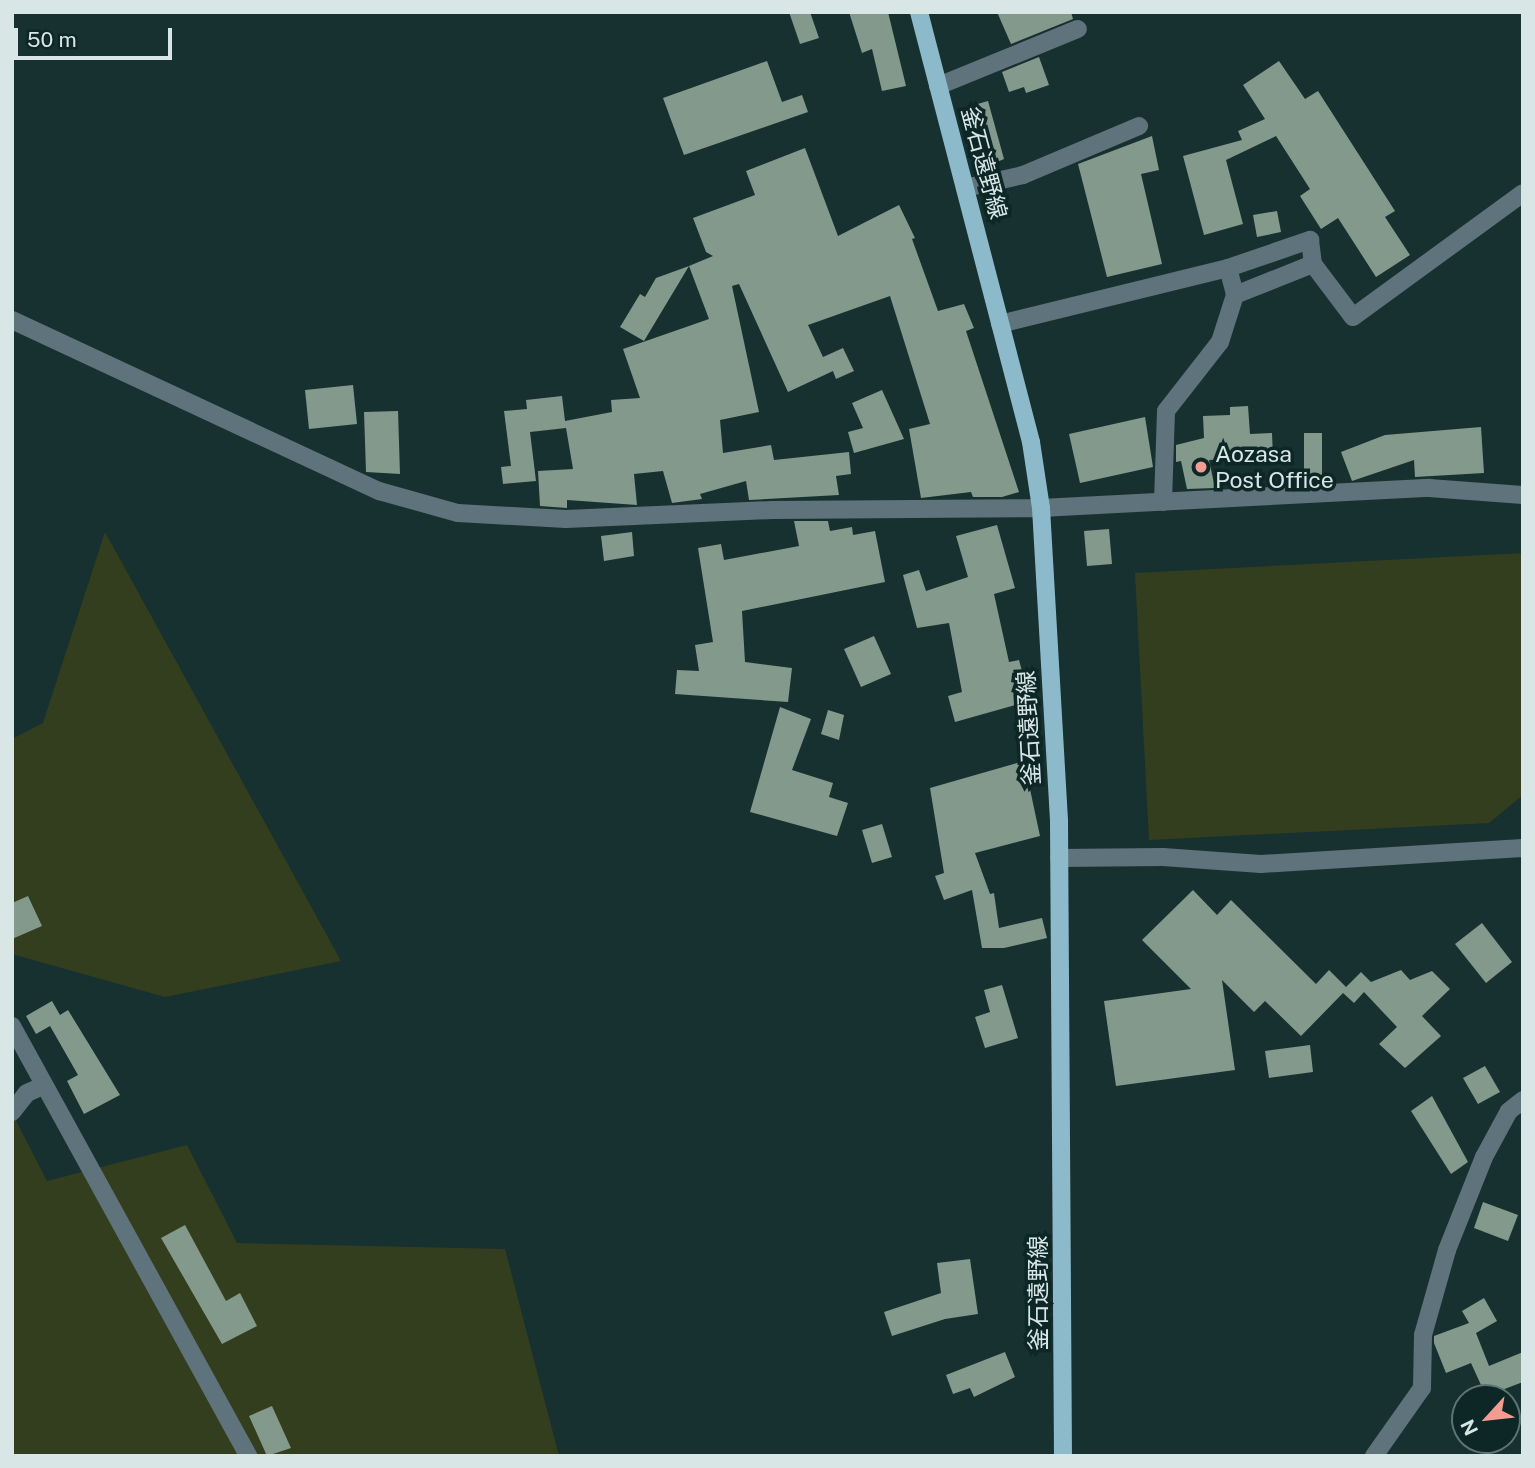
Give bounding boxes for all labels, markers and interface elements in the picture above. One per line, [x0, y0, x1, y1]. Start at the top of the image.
scale bar [18, 14, 175, 58]
text: 50 m [27, 27, 77, 52]
street label: 釜石遠野線 [956, 104, 1012, 222]
place label: Aozasa Post Office [1215, 440, 1334, 494]
marker: Aozasa Post Office [1193, 459, 1209, 475]
street label: 釜石遠野線 [1012, 670, 1046, 786]
street label: 釜石遠野線 [1024, 1236, 1052, 1350]
north arrow [1451, 1384, 1521, 1454]
text: N [1456, 1416, 1482, 1439]

